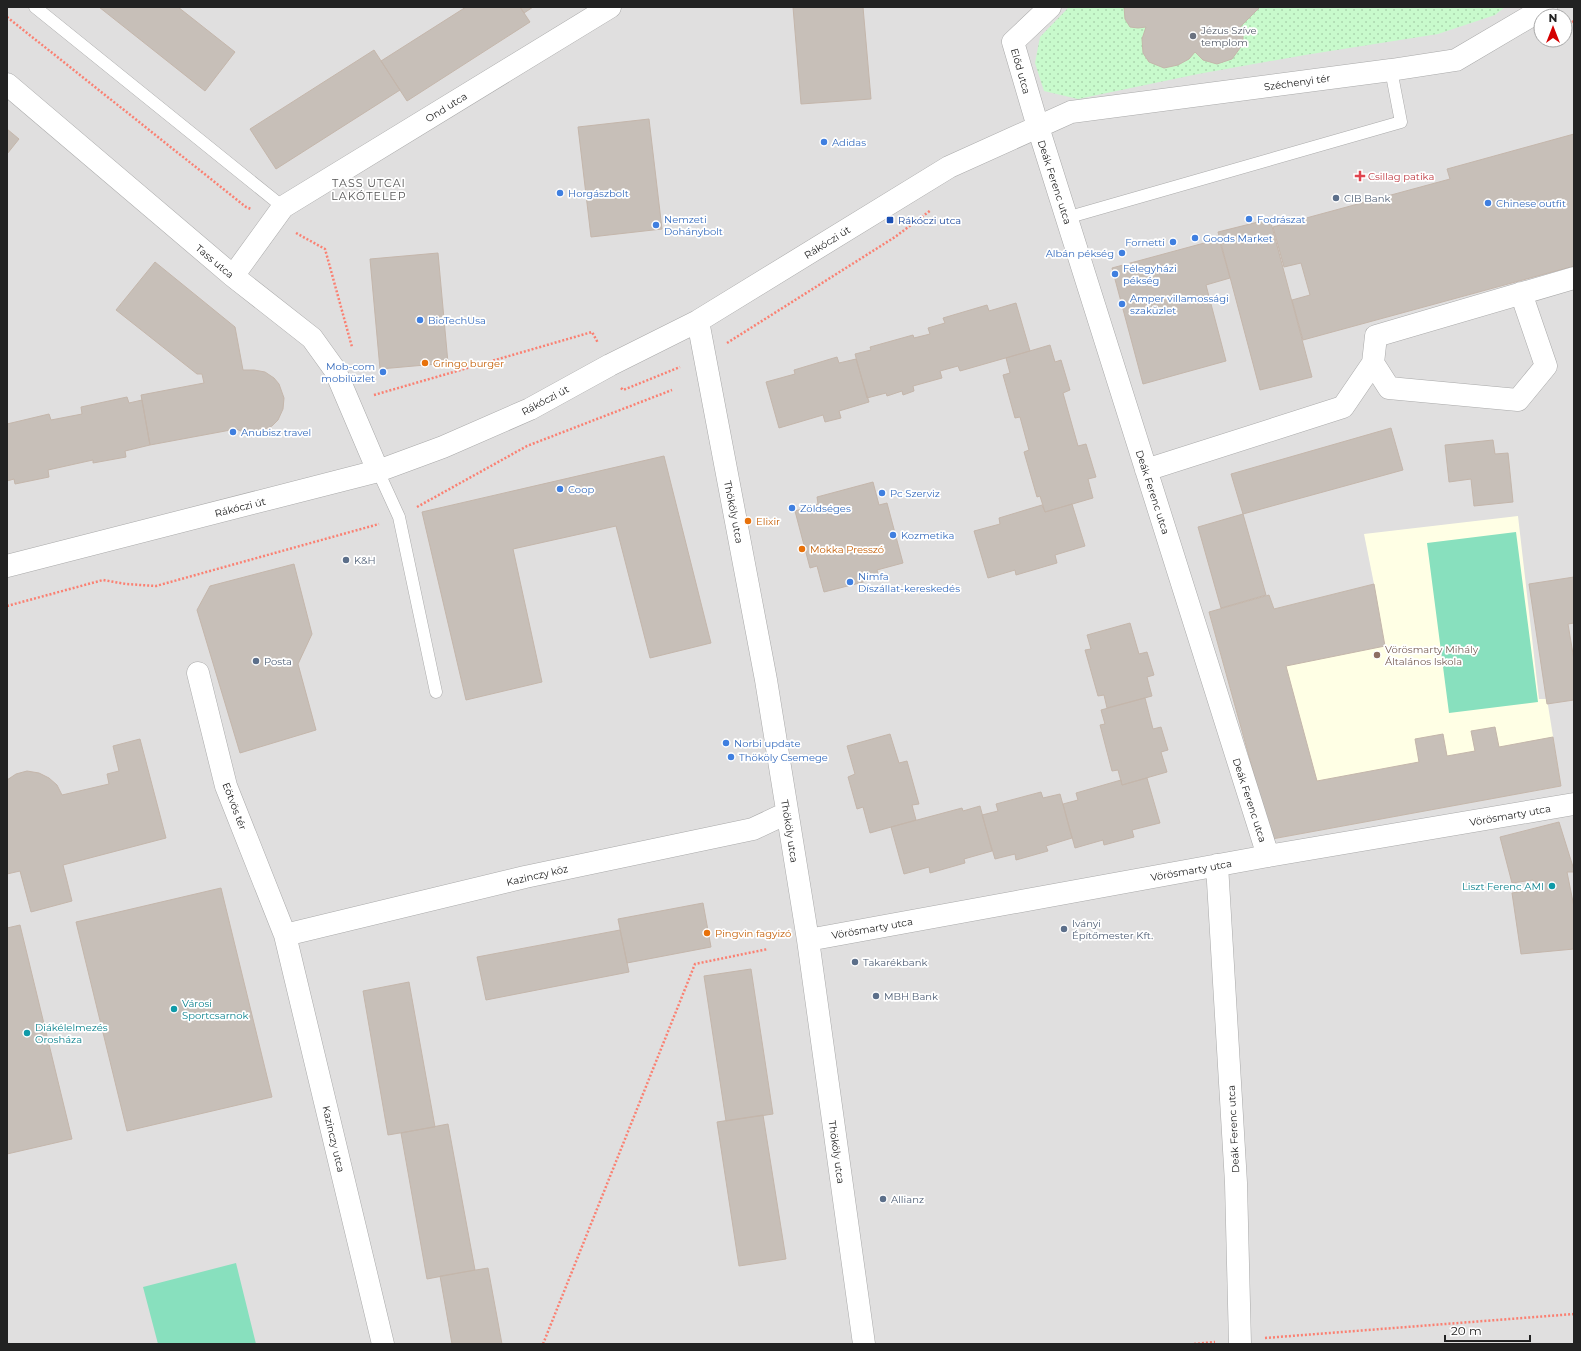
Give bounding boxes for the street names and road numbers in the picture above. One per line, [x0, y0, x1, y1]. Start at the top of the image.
street label: Előd utca [1008, 47, 1033, 96]
street label: Széchenyi tér [1263, 71, 1331, 94]
street label: Ond utca [423, 90, 469, 125]
street label: Deák Ferenc utca [1035, 138, 1074, 226]
street label: Rákóczi út [802, 223, 853, 262]
street label: Tass utca [193, 242, 236, 281]
street label: Rákóczi út [519, 383, 571, 418]
street label: Deák Ferenc utca [1133, 448, 1172, 536]
street label: Thököly utca [721, 480, 746, 545]
street label: Rákóczi út [213, 495, 267, 520]
street label: Deák Ferenc utca [1230, 756, 1269, 844]
street label: Eötvös tér [220, 781, 250, 832]
street label: Thököly utca [778, 799, 801, 864]
street label: Vörösmarty utca [1468, 802, 1552, 829]
street label: Vörösmarty utca [1149, 857, 1233, 884]
street label: Kazinczy köz [505, 862, 569, 889]
street label: Vörösmarty utca [830, 915, 914, 942]
street label: Deák Ferenc utca [1225, 1085, 1242, 1173]
street label: Kazinczy utca [320, 1104, 348, 1174]
street label: Thököly utca [826, 1120, 847, 1184]

